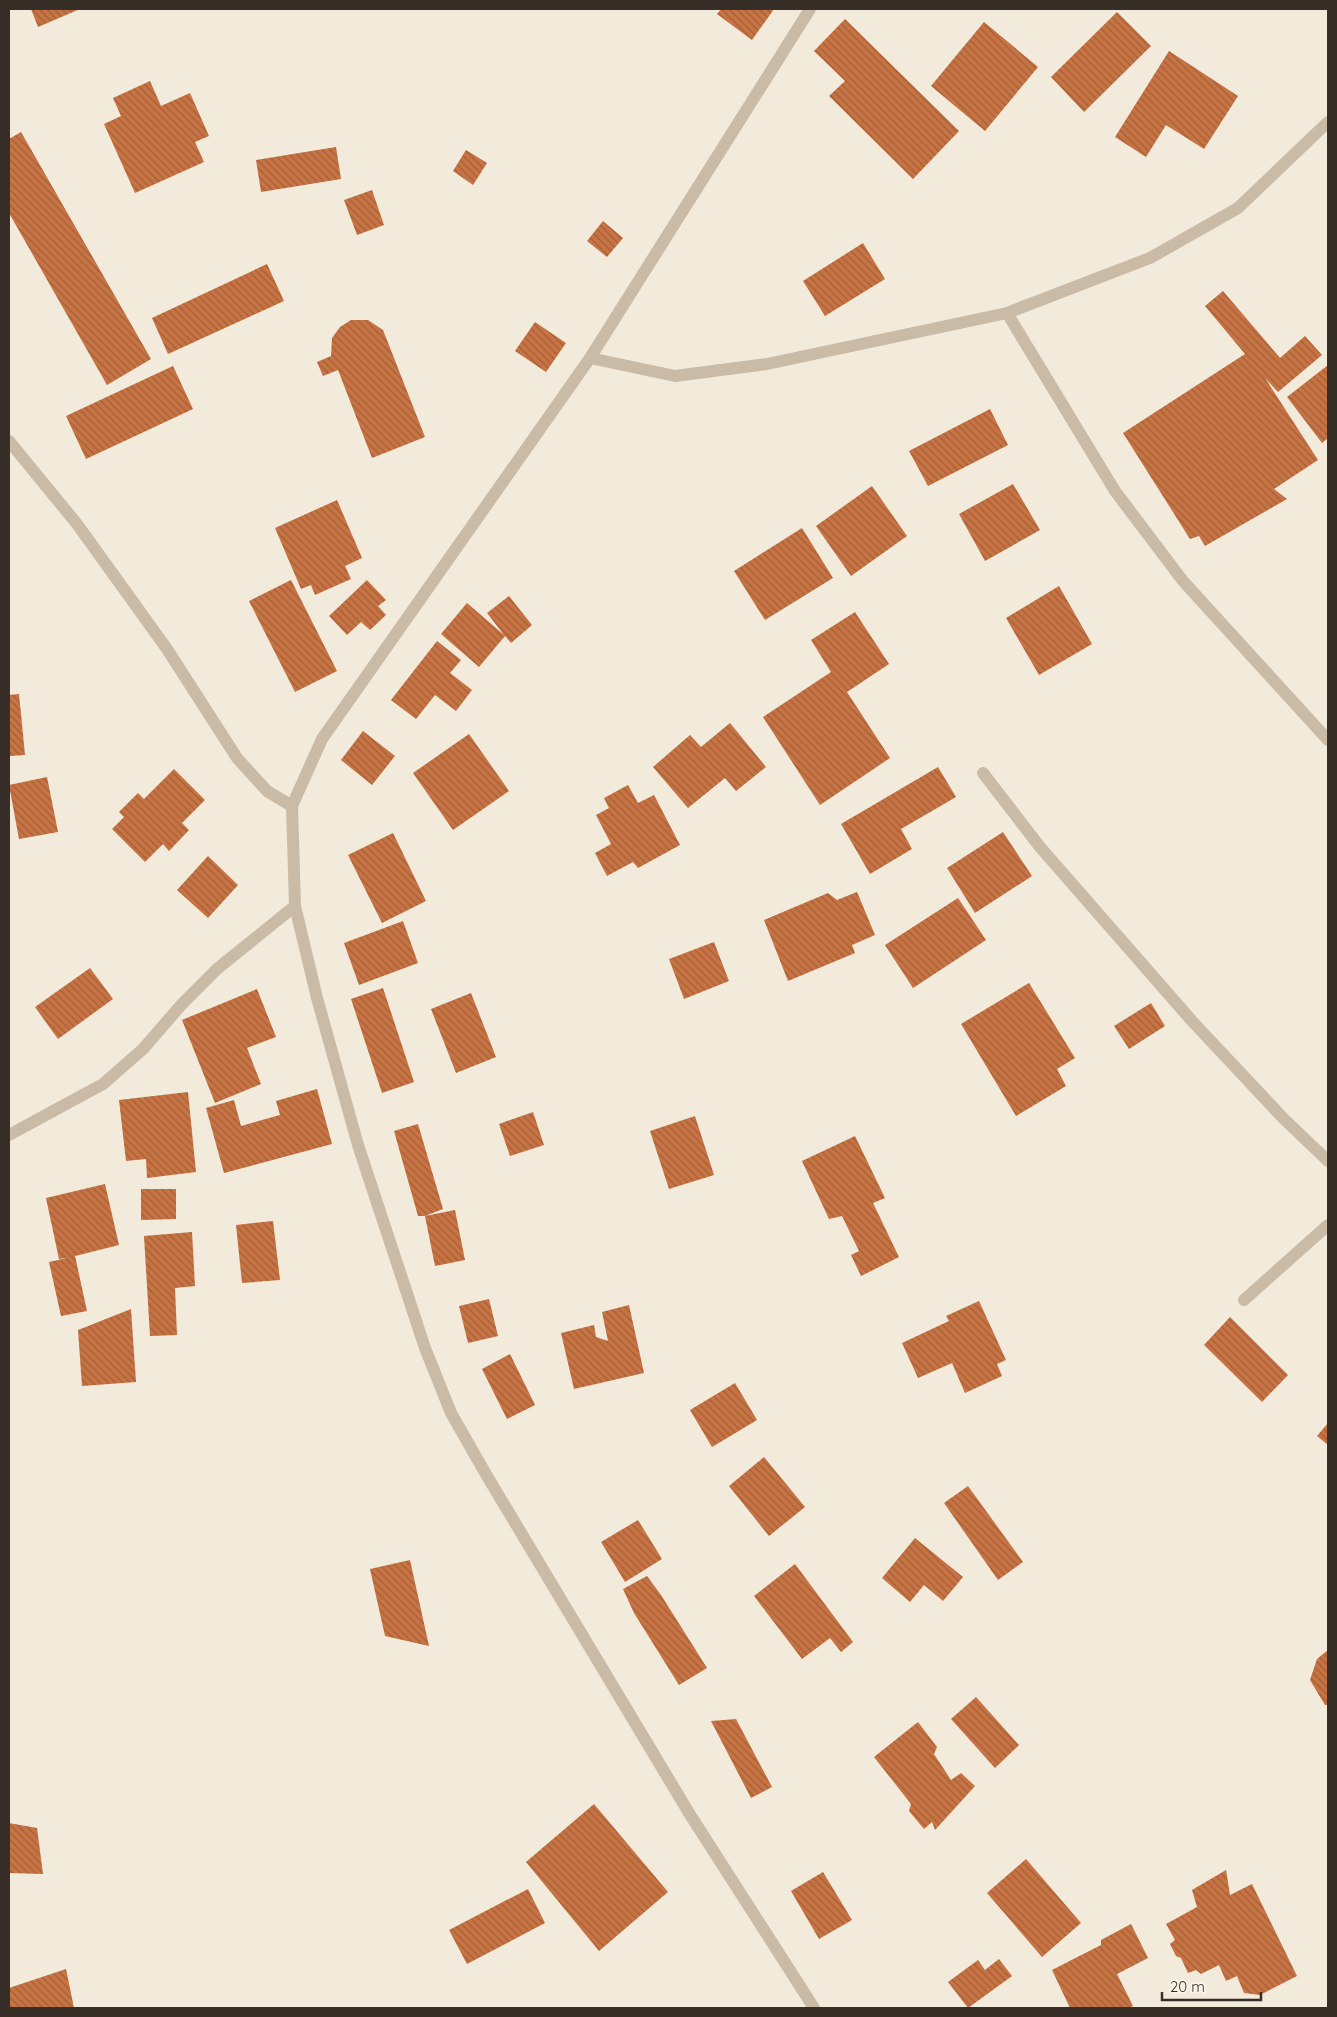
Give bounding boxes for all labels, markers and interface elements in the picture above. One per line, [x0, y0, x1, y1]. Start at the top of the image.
scale bar [1162, 1970, 1261, 2002]
text: 20 m [1170, 1977, 1205, 1996]

